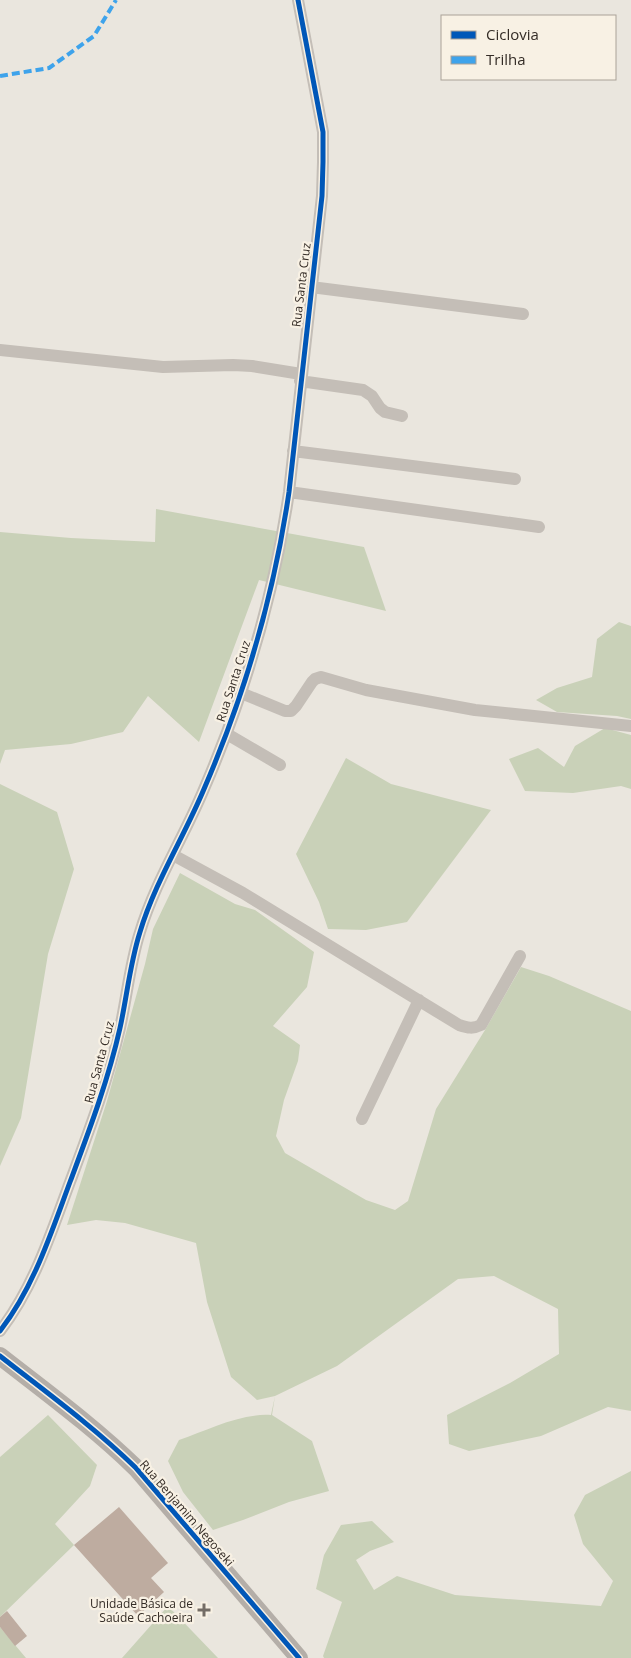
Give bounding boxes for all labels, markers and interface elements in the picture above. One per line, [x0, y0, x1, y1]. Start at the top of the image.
legend [441, 15, 616, 80]
text: Ciclovia [486, 24, 539, 44]
text: Trilha [486, 49, 526, 69]
street label: Rua Santa Cruz [287, 242, 315, 328]
street label: Rua Santa Cruz [212, 638, 254, 724]
street label: Rua Santa Cruz [80, 1019, 118, 1105]
street label: Rua Benjamim Negoseki [136, 1456, 238, 1570]
place label: Unidade Básica de Saúde Cachoeira [90, 1595, 193, 1626]
marker: Unidade Básica de Saúde Cachoeira [197, 1603, 211, 1617]

